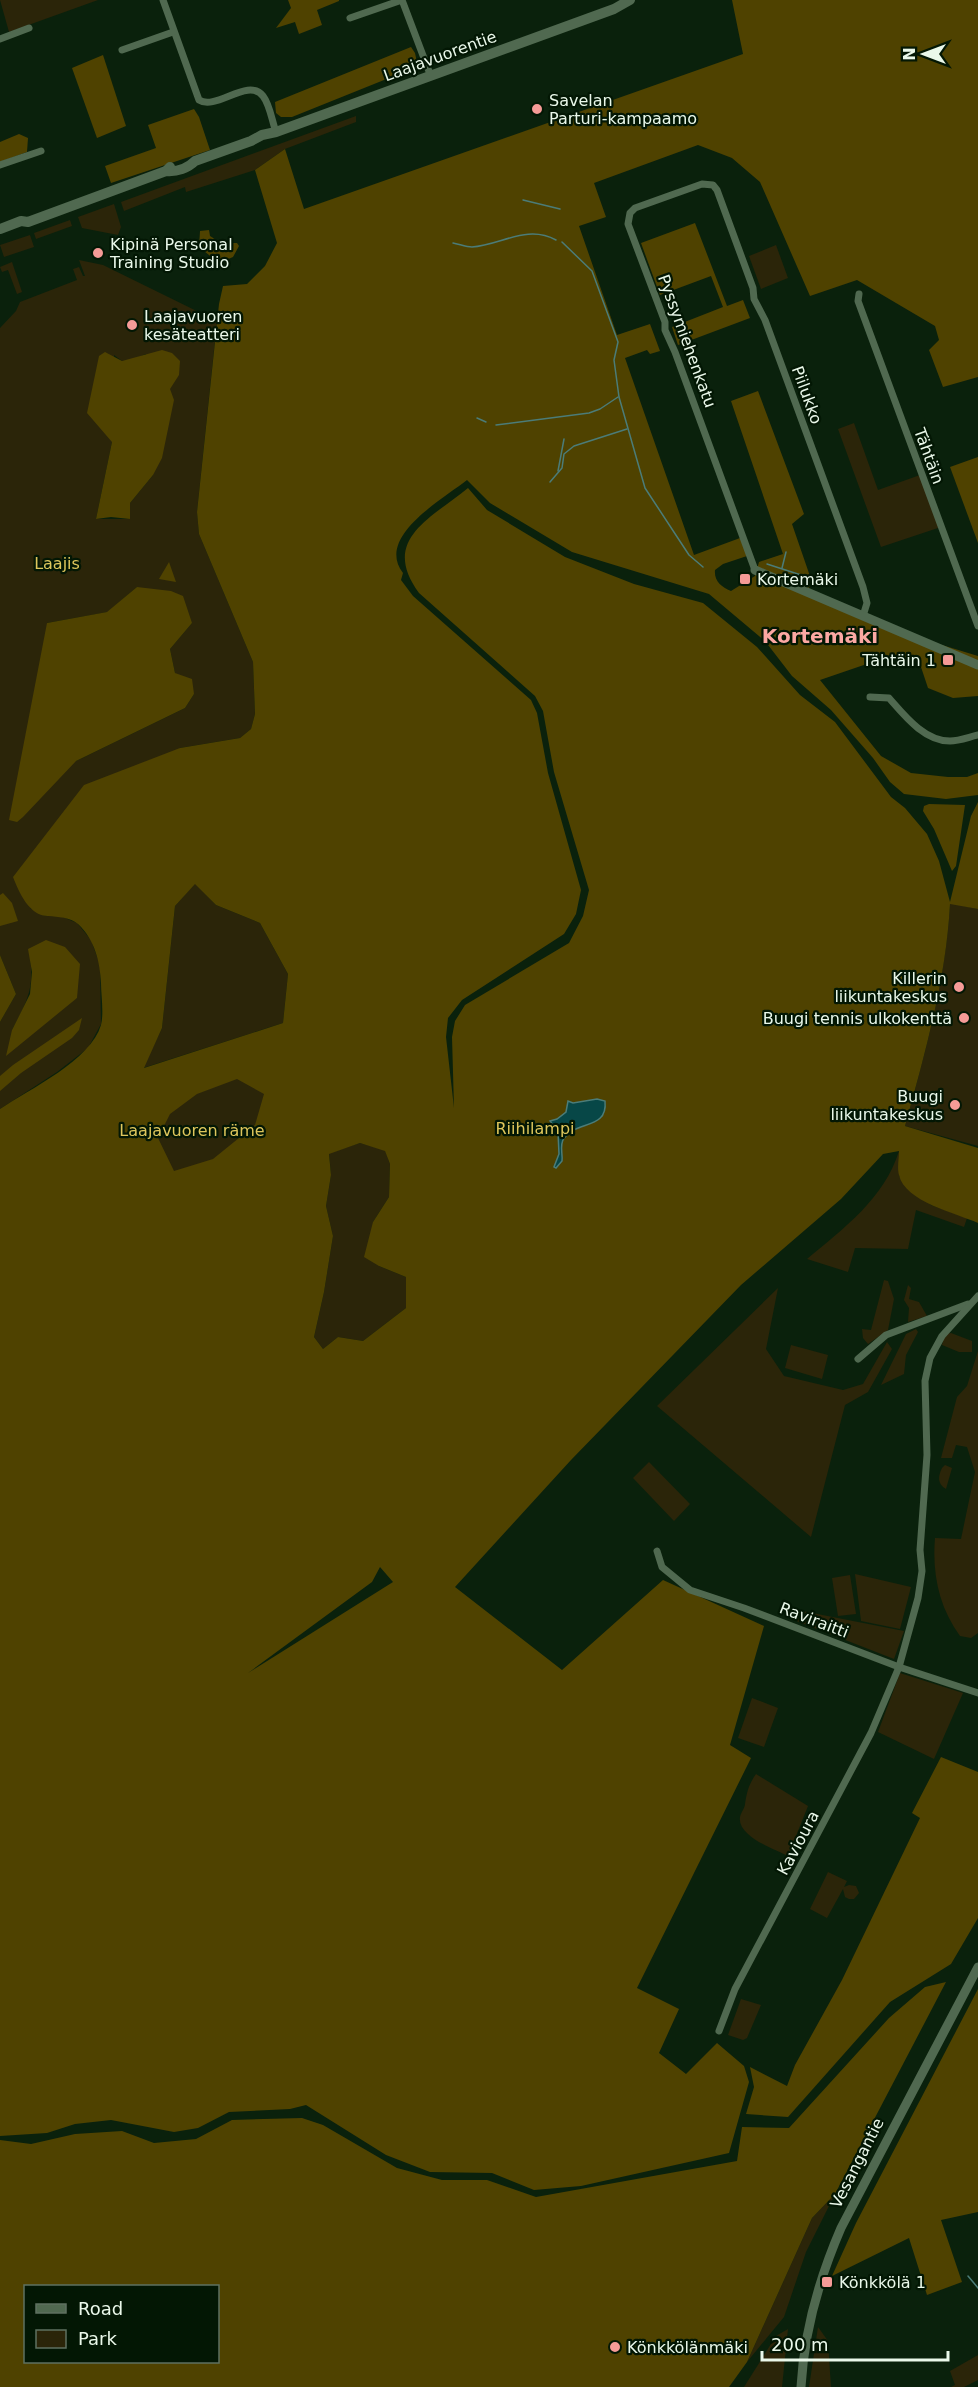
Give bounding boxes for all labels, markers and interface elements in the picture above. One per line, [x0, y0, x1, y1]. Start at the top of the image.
north arrow [894, 24, 954, 84]
street label: Laajavuorentie [381, 27, 499, 85]
text: N [900, 47, 919, 61]
place label: Savelan Parturi-kampaamo [549, 91, 697, 128]
marker: Savelan Parturi-kampaamo [530, 102, 544, 116]
place label: Kipinä Personal Training Studio [109, 235, 233, 272]
marker: Kipinä Personal Training Studio [91, 246, 105, 260]
street label: Pyssymiehenkatu [654, 272, 720, 410]
place label: Laajavuoren kesäteatteri [144, 307, 242, 344]
marker: Laajavuoren kesäteatteri [125, 318, 139, 332]
street label: Piilukko [788, 363, 826, 427]
street label: Tähtäin [910, 424, 948, 487]
park label: Laajis [34, 554, 80, 573]
place label: Kortemäki [757, 570, 838, 589]
marker: Kortemäki [738, 572, 752, 586]
district label: Kortemäki [762, 624, 878, 648]
place label: Tähtäin 1 [861, 651, 936, 670]
marker: Tähtäin 1 [941, 653, 955, 667]
place label: Killerin liikuntakeskus [834, 969, 947, 1006]
marker: Killerin liikuntakeskus [952, 980, 966, 994]
place label: Buugi tennis ulkokenttä [763, 1009, 952, 1028]
marker: Buugi tennis ulkokenttä [957, 1011, 971, 1025]
place label: Buugi liikuntakeskus [830, 1087, 943, 1124]
marker: Buugi liikuntakeskus [948, 1098, 962, 1112]
park label: Riihilampi [495, 1119, 575, 1138]
park label: Laajavuoren räme [119, 1121, 265, 1140]
street label: Raviraitti [777, 1598, 851, 1642]
street label: Kavioura [773, 1808, 823, 1878]
street label: Vesangantie [826, 2115, 888, 2211]
place label: Könkkölä 1 [839, 2273, 926, 2292]
marker: Könkkölä 1 [820, 2275, 834, 2289]
legend [24, 2285, 219, 2363]
text: Road [78, 2298, 123, 2319]
scale bar [762, 2324, 948, 2362]
text: Park [78, 2328, 117, 2349]
text: 200 m [771, 2334, 829, 2355]
place label: Könkkölänmäki [627, 2338, 748, 2357]
marker: Könkkölänmäki [608, 2340, 622, 2354]

